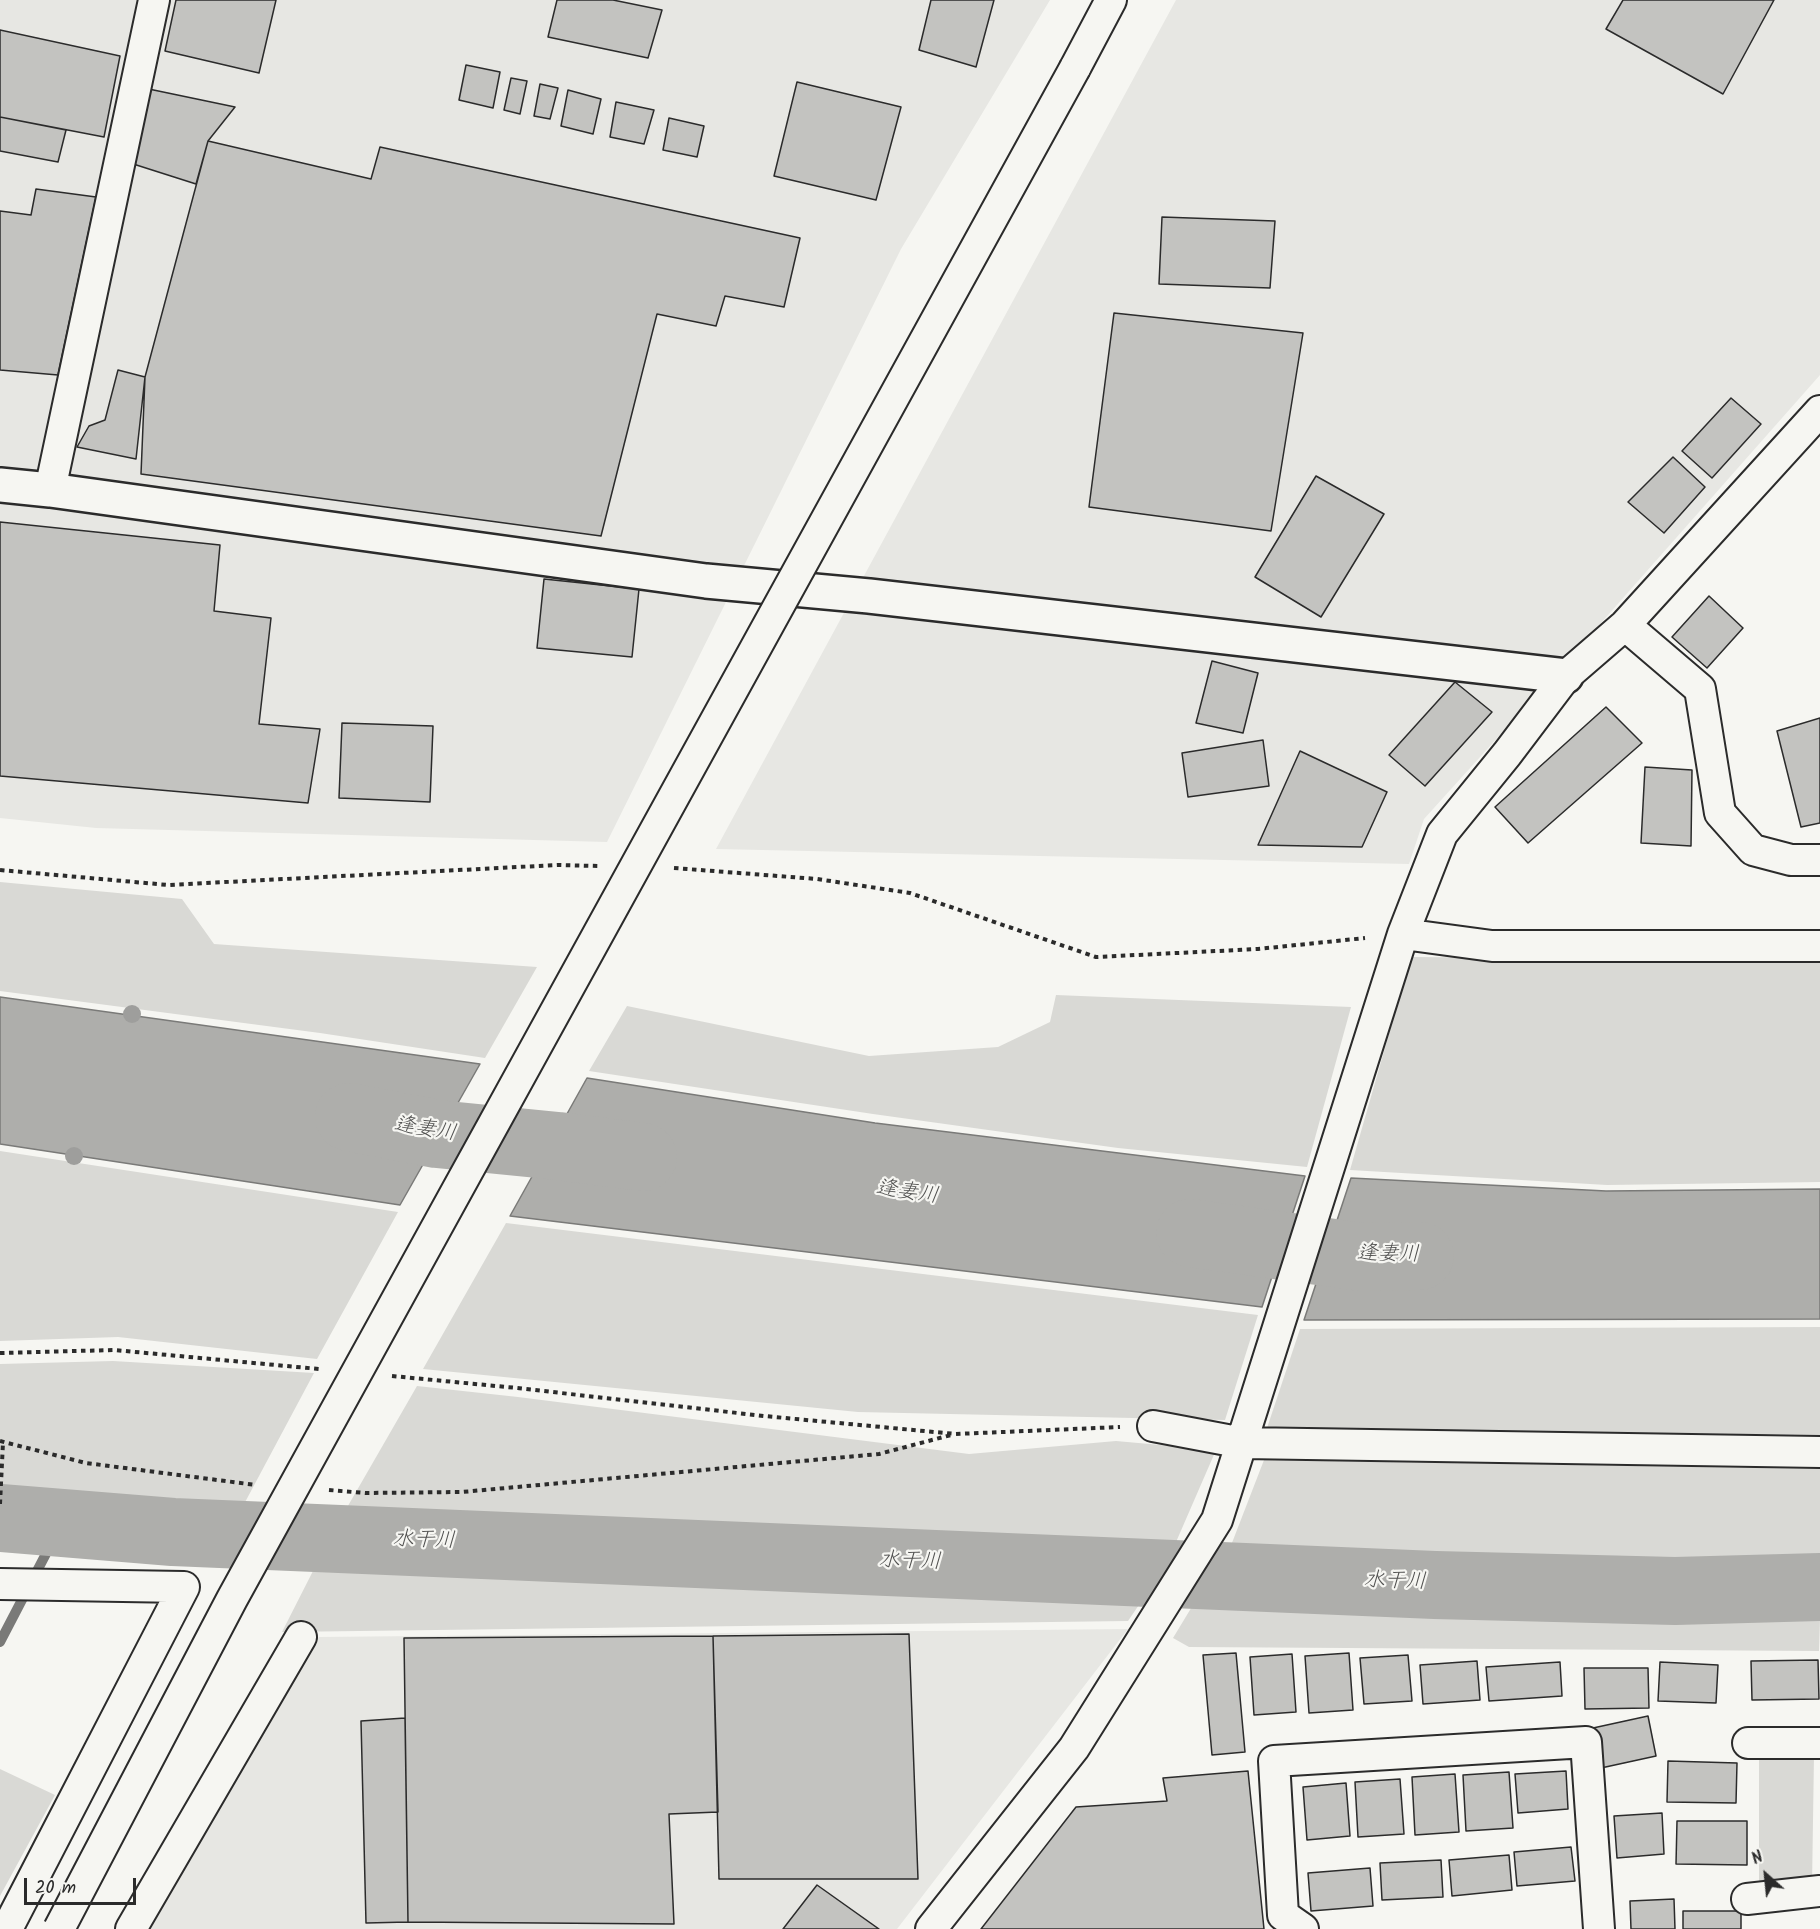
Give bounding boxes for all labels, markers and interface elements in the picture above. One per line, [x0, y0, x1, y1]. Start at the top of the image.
water label: 逢妻川 [392, 1114, 458, 1148]
water label: 逢妻川 [874, 1177, 940, 1211]
water label: 逢妻川 [1356, 1243, 1420, 1269]
water label: 水干川 [392, 1528, 456, 1556]
water label: 水干川 [878, 1549, 942, 1577]
water label: 水干川 [1363, 1569, 1427, 1597]
north arrow [1736, 1845, 1796, 1905]
text: N [1747, 1845, 1768, 1872]
scale bar [27, 1866, 140, 1904]
text: 20 m [35, 1874, 76, 1903]

